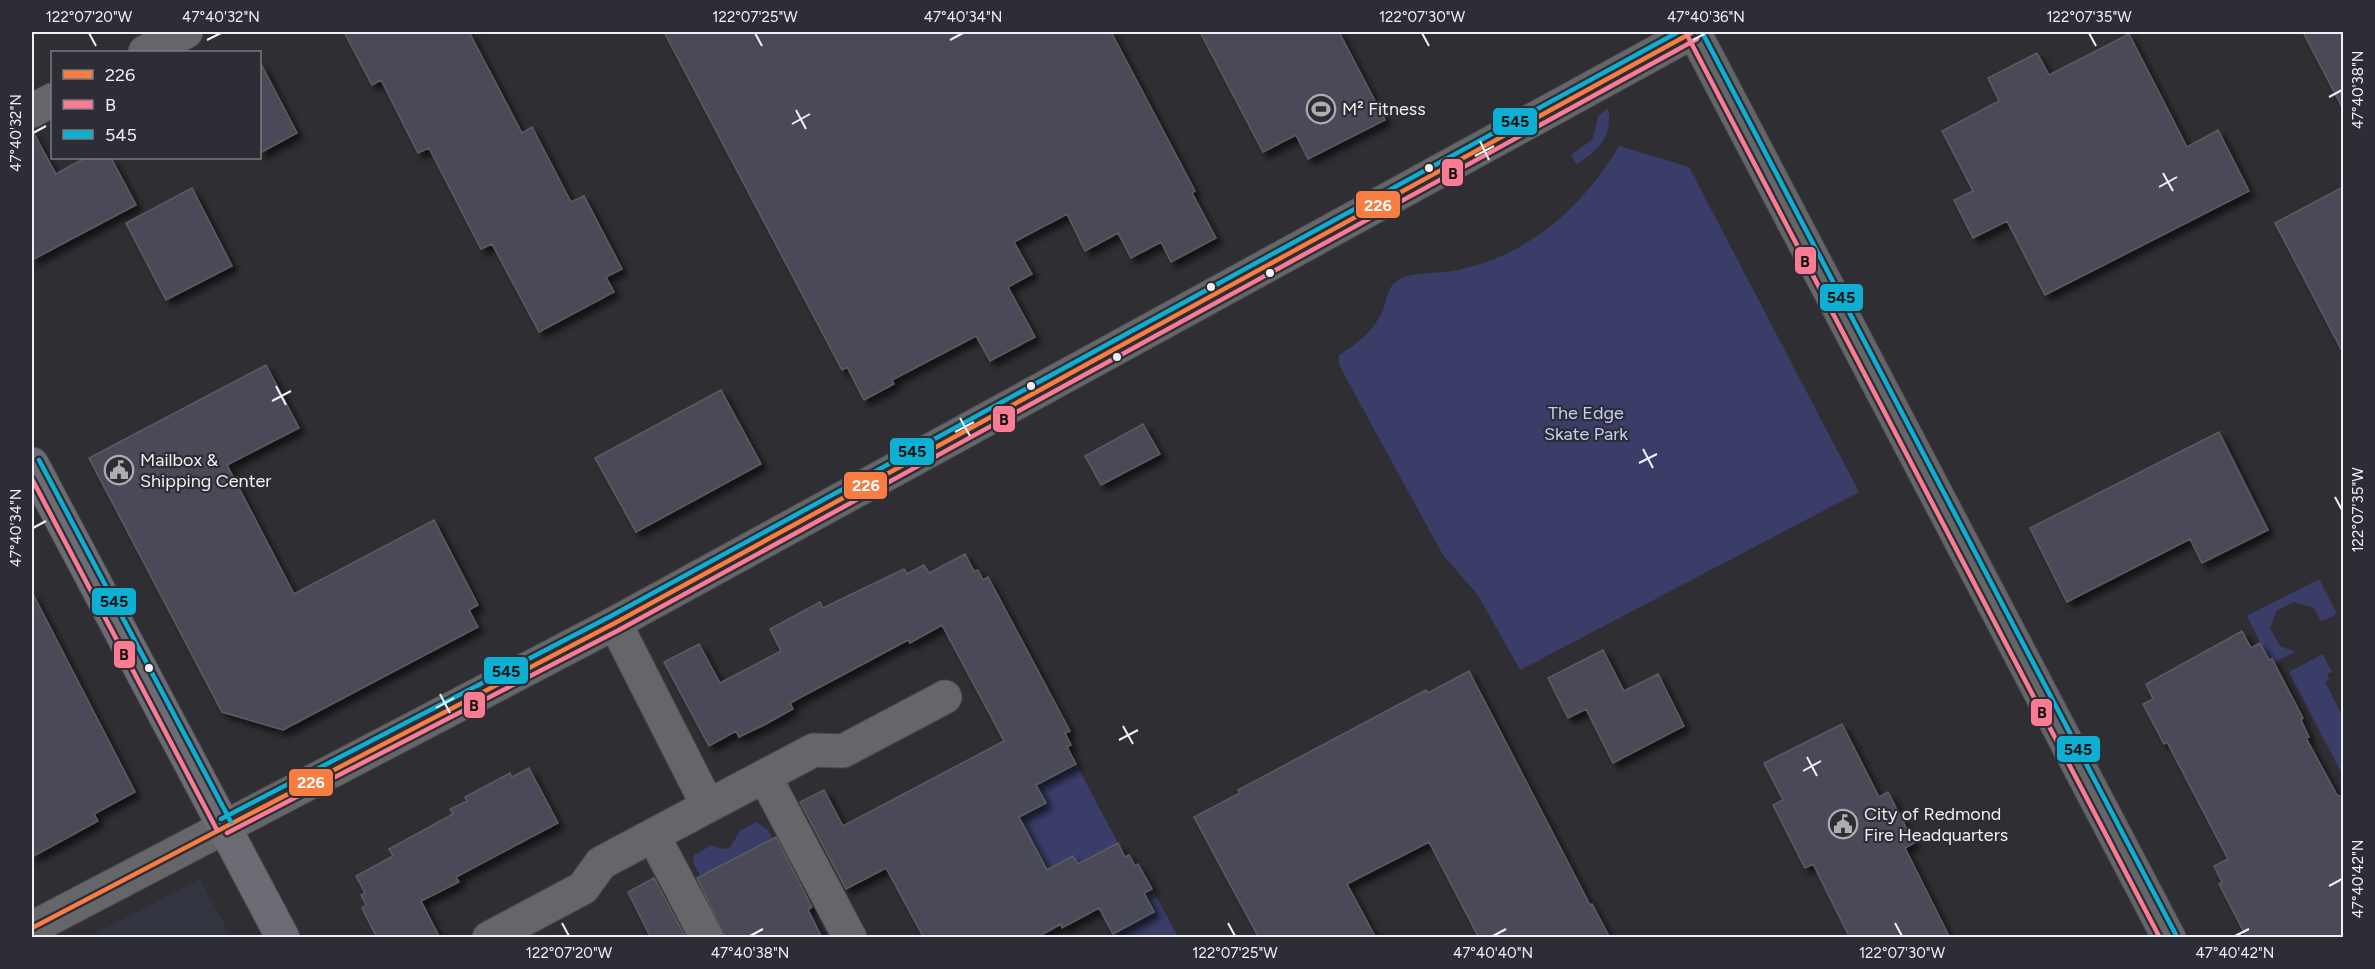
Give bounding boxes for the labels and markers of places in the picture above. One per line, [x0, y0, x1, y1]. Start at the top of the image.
sports icon: M² Fitness [1305, 93, 1337, 125]
place label: M² Fitness [1342, 98, 1426, 120]
unlabelled marker [1423, 162, 1435, 174]
unlabelled marker [1264, 267, 1276, 279]
unlabelled marker [1205, 281, 1217, 293]
unlabelled marker [1111, 351, 1123, 363]
unlabelled marker [1025, 380, 1037, 392]
place label: Mailbox & Shipping Center [140, 449, 271, 492]
public building icon: Mailbox & Shipping Center [103, 454, 135, 486]
unlabelled marker [143, 662, 155, 674]
place label: City of Redmond Fire Headquarters [1864, 803, 2008, 846]
public building icon: City of Redmond Fire Headquarters [1827, 808, 1859, 840]

